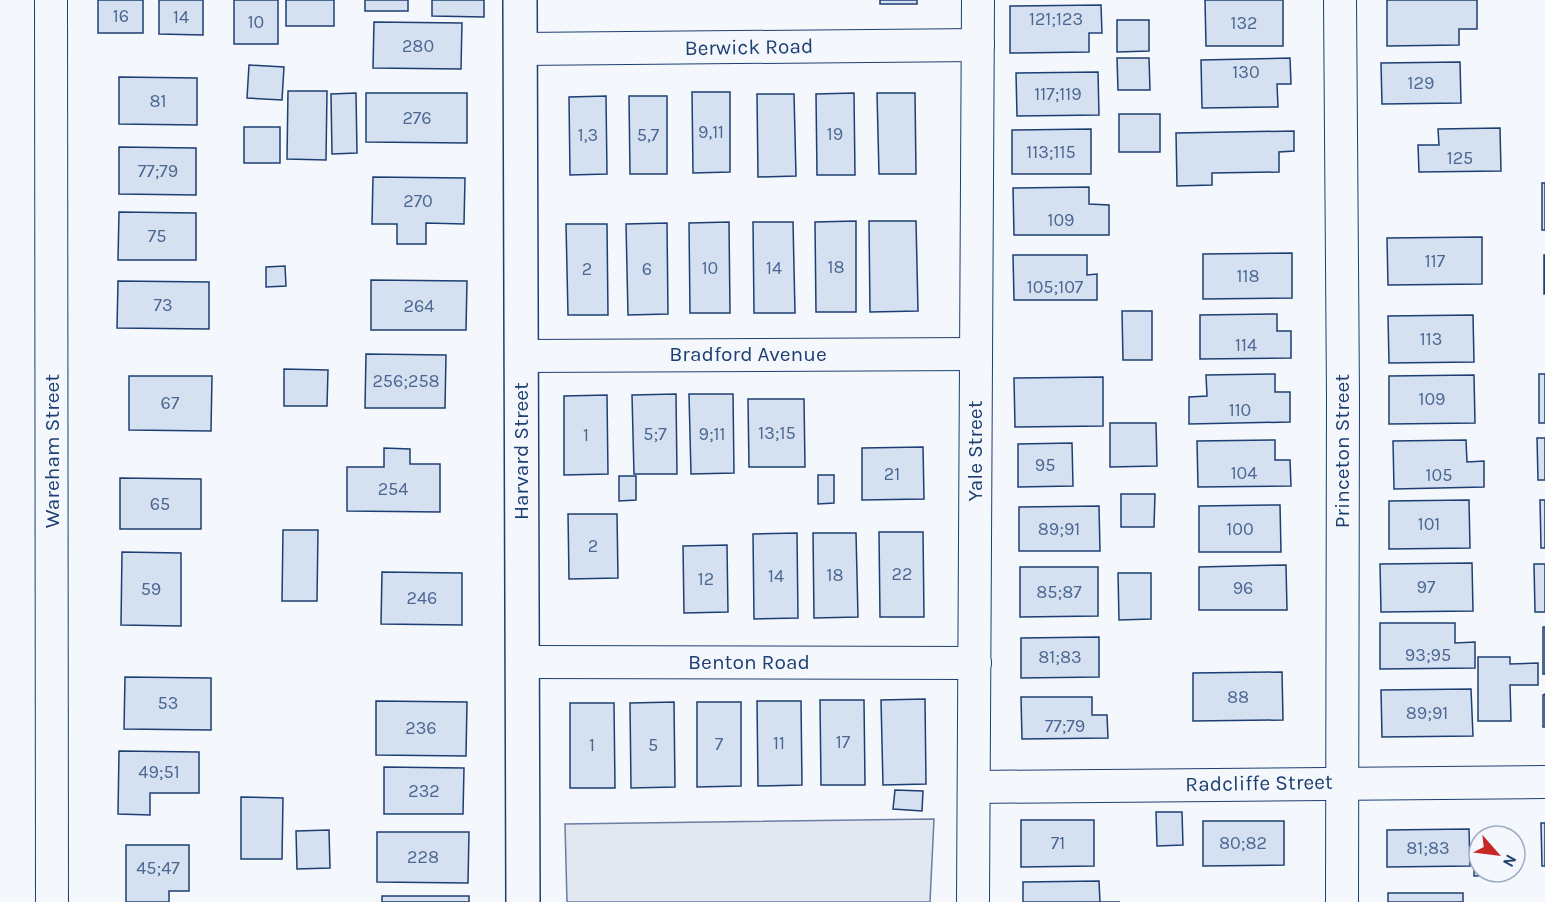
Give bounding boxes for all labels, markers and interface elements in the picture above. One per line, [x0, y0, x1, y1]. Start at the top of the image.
house number: 16 [113, 5, 129, 27]
house number: 14 [173, 6, 189, 28]
house number: 121;123 [1029, 8, 1083, 30]
house number: 10 [248, 11, 264, 33]
house number: 132 [1230, 12, 1258, 34]
street label: Berwick Road [684, 34, 814, 60]
house number: 280 [402, 35, 434, 57]
house number: 130 [1232, 61, 1260, 83]
house number: 129 [1408, 72, 1434, 94]
house number: 117;119 [1034, 83, 1082, 105]
house number: 81 [149, 90, 167, 112]
house number: 276 [402, 107, 432, 129]
house number: 9,11 [698, 121, 724, 143]
house number: 19 [827, 123, 843, 145]
house number: 1,3 [578, 124, 598, 146]
house number: 5,7 [637, 124, 660, 146]
house number: 113;115 [1026, 141, 1076, 163]
house number: 125 [1447, 147, 1473, 169]
house number: 77;79 [138, 160, 178, 182]
house number: 270 [403, 190, 433, 212]
house number: 109 [1047, 209, 1075, 231]
house number: 75 [148, 225, 166, 247]
house number: 117 [1425, 250, 1446, 272]
house number: 18 [827, 256, 845, 278]
house number: 10 [702, 257, 718, 279]
house number: 14 [766, 257, 782, 279]
house number: 2 [582, 258, 592, 280]
house number: 6 [642, 258, 652, 280]
house number: 118 [1237, 265, 1259, 287]
house number: 105;107 [1027, 276, 1084, 298]
house number: 73 [153, 294, 173, 316]
house number: 264 [404, 295, 434, 317]
house number: 113 [1420, 328, 1442, 350]
house number: 114 [1235, 334, 1257, 356]
street label: Bradford Avenue [669, 342, 827, 366]
house number: 256;258 [372, 370, 440, 392]
street label: Wareham Street [40, 374, 64, 528]
street label: Princeton Street [1330, 374, 1354, 528]
street label: Harvard Street [509, 382, 533, 520]
house number: 109 [1418, 388, 1446, 410]
house number: 67 [161, 392, 180, 414]
house number: 110 [1229, 399, 1251, 421]
street label: Yale Street [963, 400, 987, 502]
house number: 13;15 [758, 422, 796, 444]
house number: 5;7 [643, 423, 667, 445]
house number: 9;11 [698, 423, 726, 445]
house number: 1 [583, 424, 589, 446]
house number: 95 [1035, 454, 1055, 476]
house number: 104 [1231, 462, 1257, 484]
house number: 21 [884, 463, 900, 485]
house number: 105 [1426, 464, 1452, 486]
house number: 254 [378, 478, 408, 500]
house number: 65 [150, 493, 170, 515]
house number: 101 [1418, 513, 1440, 535]
house number: 89;91 [1038, 518, 1080, 540]
house number: 100 [1226, 518, 1254, 540]
house number: 2 [588, 535, 598, 557]
house number: 22 [892, 563, 912, 585]
house number: 18 [826, 564, 844, 586]
house number: 14 [768, 565, 784, 587]
house number: 12 [698, 568, 714, 590]
house number: 97 [1417, 576, 1436, 598]
house number: 96 [1233, 577, 1253, 599]
house number: 59 [141, 578, 161, 600]
house number: 85;87 [1036, 581, 1082, 603]
house number: 246 [407, 587, 437, 609]
house number: 93;95 [1405, 644, 1451, 666]
house number: 81;83 [1038, 646, 1082, 668]
street label: Benton Road [688, 650, 810, 674]
house number: 88 [1227, 686, 1249, 708]
house number: 53 [158, 692, 178, 714]
house number: 89;91 [1406, 702, 1448, 724]
house number: 77;79 [1045, 715, 1085, 737]
house number: 236 [405, 717, 437, 739]
house number: 17 [836, 731, 851, 753]
house number: 11 [773, 732, 785, 754]
house number: 7 [715, 733, 724, 755]
house number: 1 [589, 734, 595, 756]
house number: 5 [648, 734, 658, 756]
house number: 49;51 [138, 761, 180, 783]
street label: Radcliffe Street [1185, 770, 1333, 796]
house number: 232 [408, 780, 440, 802]
north arrow [1467, 824, 1527, 884]
house number: 71 [1051, 832, 1065, 854]
house number: 80;82 [1219, 832, 1267, 854]
house number: 81;83 [1406, 837, 1450, 859]
house number: 228 [407, 846, 439, 868]
text: N [1499, 851, 1521, 870]
house number: 45;47 [136, 857, 180, 879]

